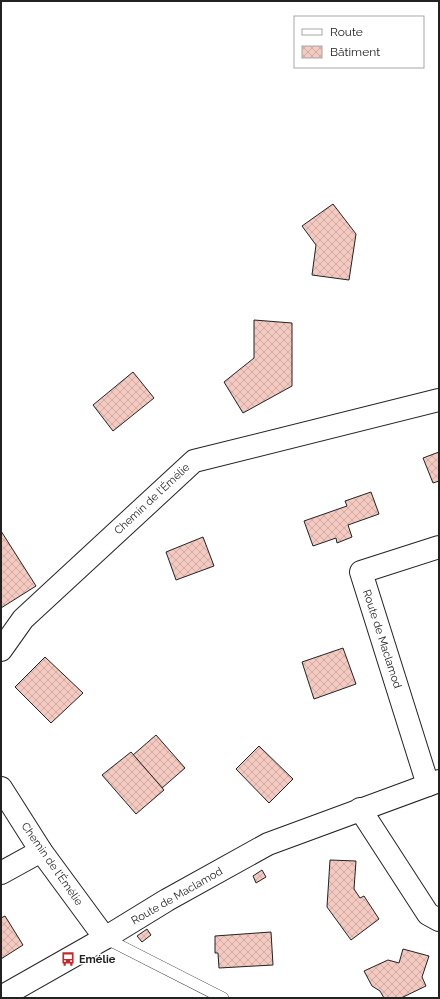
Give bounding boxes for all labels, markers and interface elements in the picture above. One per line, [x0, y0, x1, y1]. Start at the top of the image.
legend [294, 16, 424, 68]
text: Route [330, 25, 363, 39]
text: Bâtiment [330, 45, 380, 59]
street label: Chemin de l'Émélie [111, 460, 193, 537]
street label: Route de Maclamod [360, 588, 404, 690]
street label: Chemin de l'Émélie [18, 819, 87, 908]
street label: Route de Maclamod [129, 865, 225, 927]
bus stop icon: Emélie [60, 951, 76, 967]
place label: Emélie [79, 953, 116, 966]

